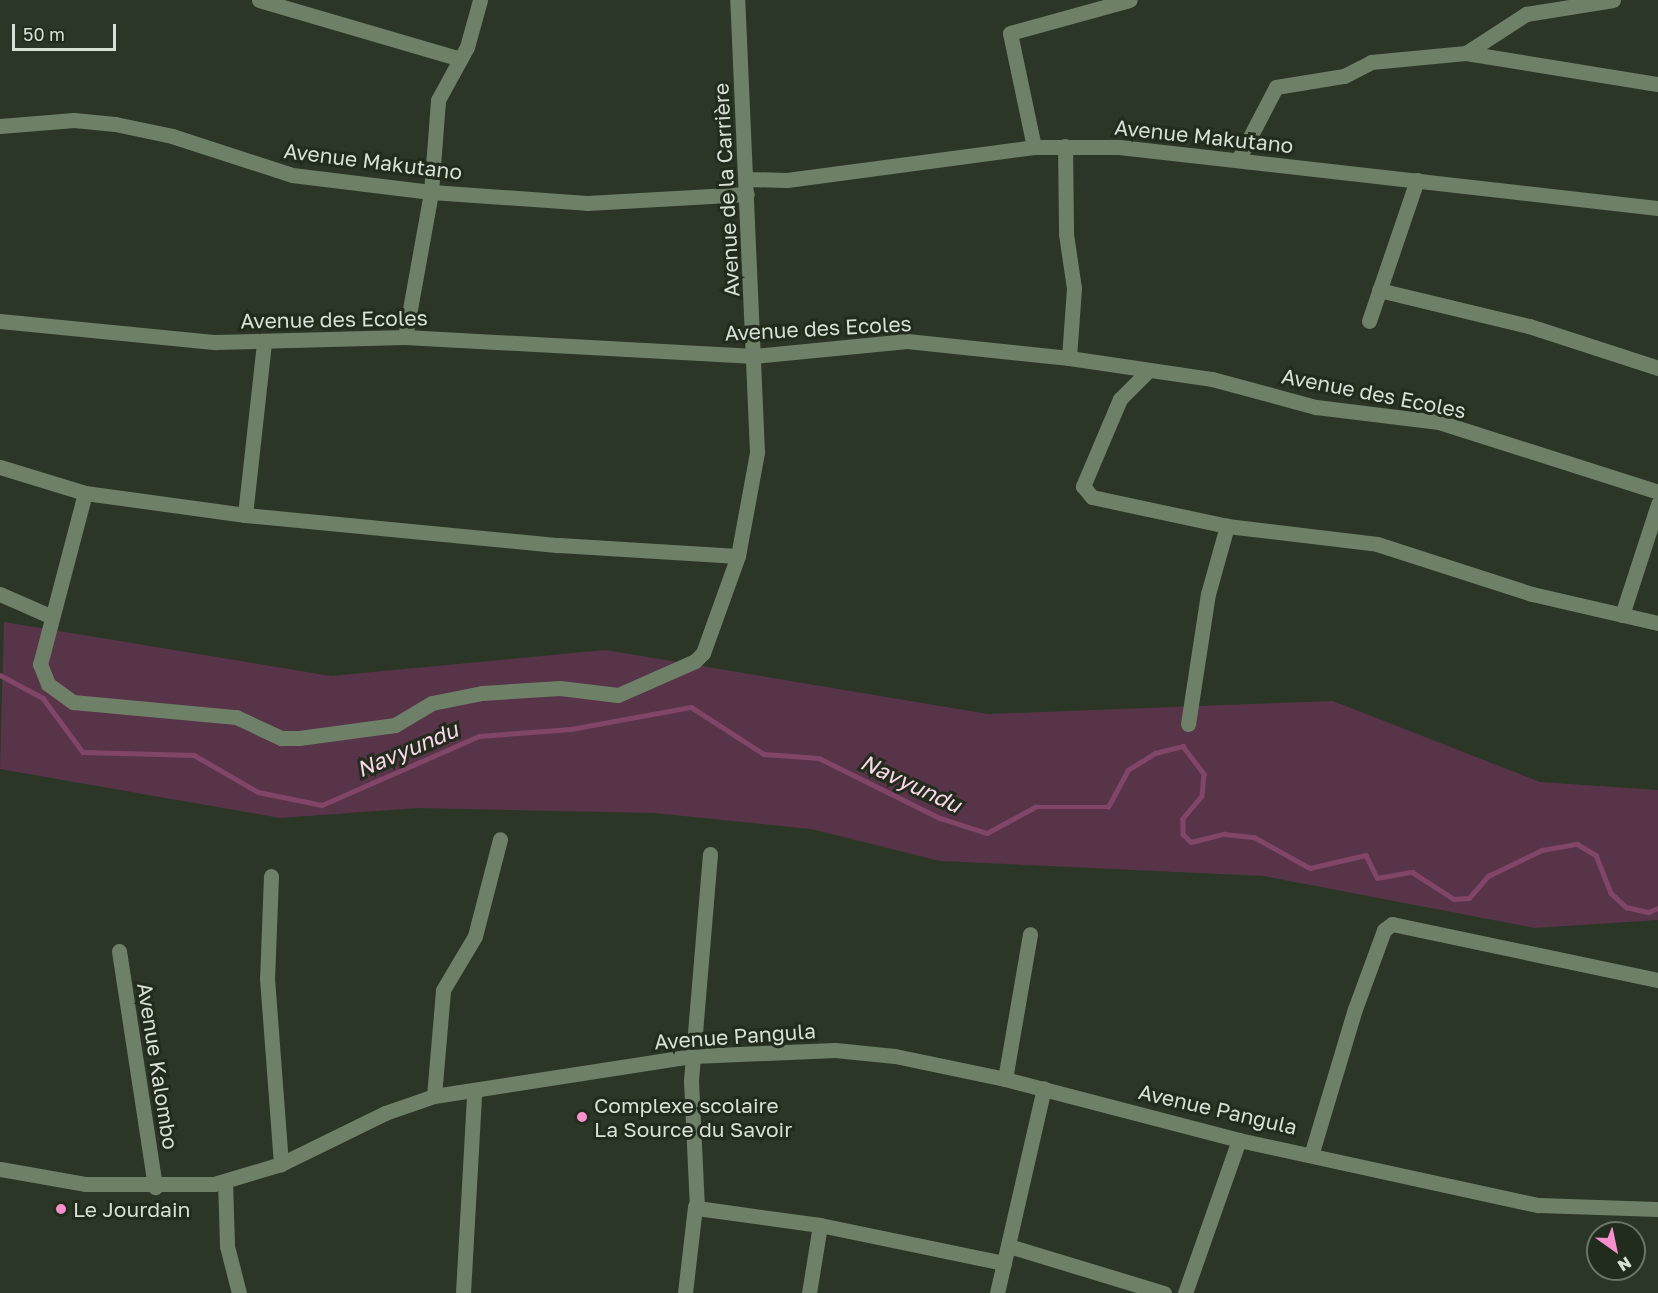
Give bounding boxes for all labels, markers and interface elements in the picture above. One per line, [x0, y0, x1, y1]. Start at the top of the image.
scale bar [15, 12, 118, 50]
text: 50 m [23, 23, 65, 45]
street label: Avenue de la Carrière [708, 82, 744, 298]
street label: Avenue Makutano [1113, 114, 1295, 158]
street label: Avenue Makutano [282, 138, 464, 184]
street label: Avenue des Ecoles [240, 305, 428, 333]
street label: Avenue des Ecoles [724, 311, 912, 345]
street label: Avenue des Ecoles [1280, 363, 1468, 423]
water label: Navyundu [352, 716, 462, 782]
water label: Navyundu [857, 748, 965, 818]
street label: Avenue Kalombo [132, 981, 184, 1151]
street label: Avenue Pangula [653, 1018, 817, 1054]
street label: Avenue Pangula [1136, 1079, 1300, 1139]
place label: Complexe scolaire La Source du Savoir [594, 1092, 792, 1142]
marker: Complexe scolaire La Source du Savoir [575, 1110, 589, 1124]
place label: Le Jourdain [73, 1196, 190, 1222]
marker: Le Jourdain [54, 1202, 68, 1216]
north arrow [1586, 1221, 1646, 1281]
text: N [1614, 1253, 1635, 1276]

